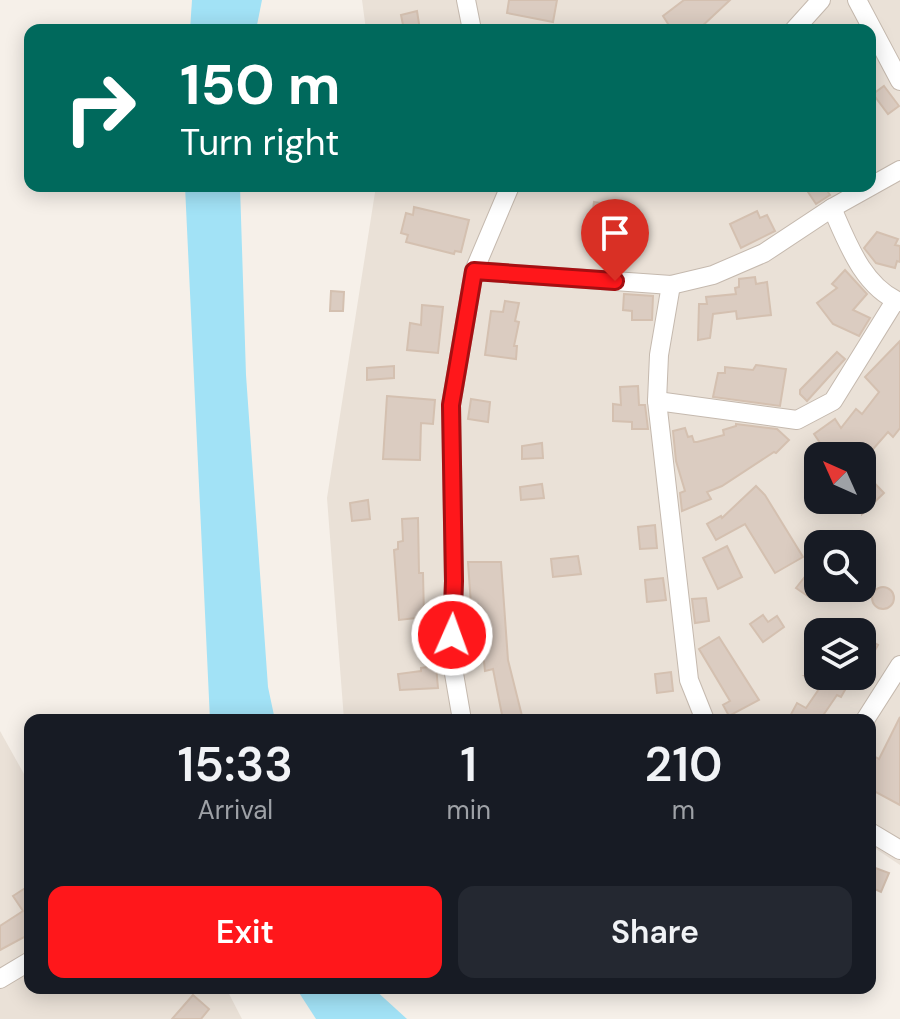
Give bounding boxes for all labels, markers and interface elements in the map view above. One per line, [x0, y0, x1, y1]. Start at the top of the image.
text: 150 m [180, 48, 341, 121]
icon: right [48, 56, 152, 160]
text: Turn right [180, 119, 339, 166]
pin [581, 199, 649, 281]
icon: arrive [593, 211, 637, 255]
north arrow [804, 442, 876, 514]
map controls [804, 442, 876, 690]
button: search [804, 530, 876, 602]
position arrow [410, 593, 494, 677]
button: layers [804, 618, 876, 690]
text: 15:33 [178, 733, 293, 796]
text: 1 [460, 733, 477, 796]
text: 210 [644, 733, 722, 796]
text: Arrival [197, 793, 273, 827]
text: min [447, 793, 491, 827]
text: m [672, 793, 695, 827]
button: Exit [48, 886, 442, 978]
button: Share [458, 886, 852, 978]

